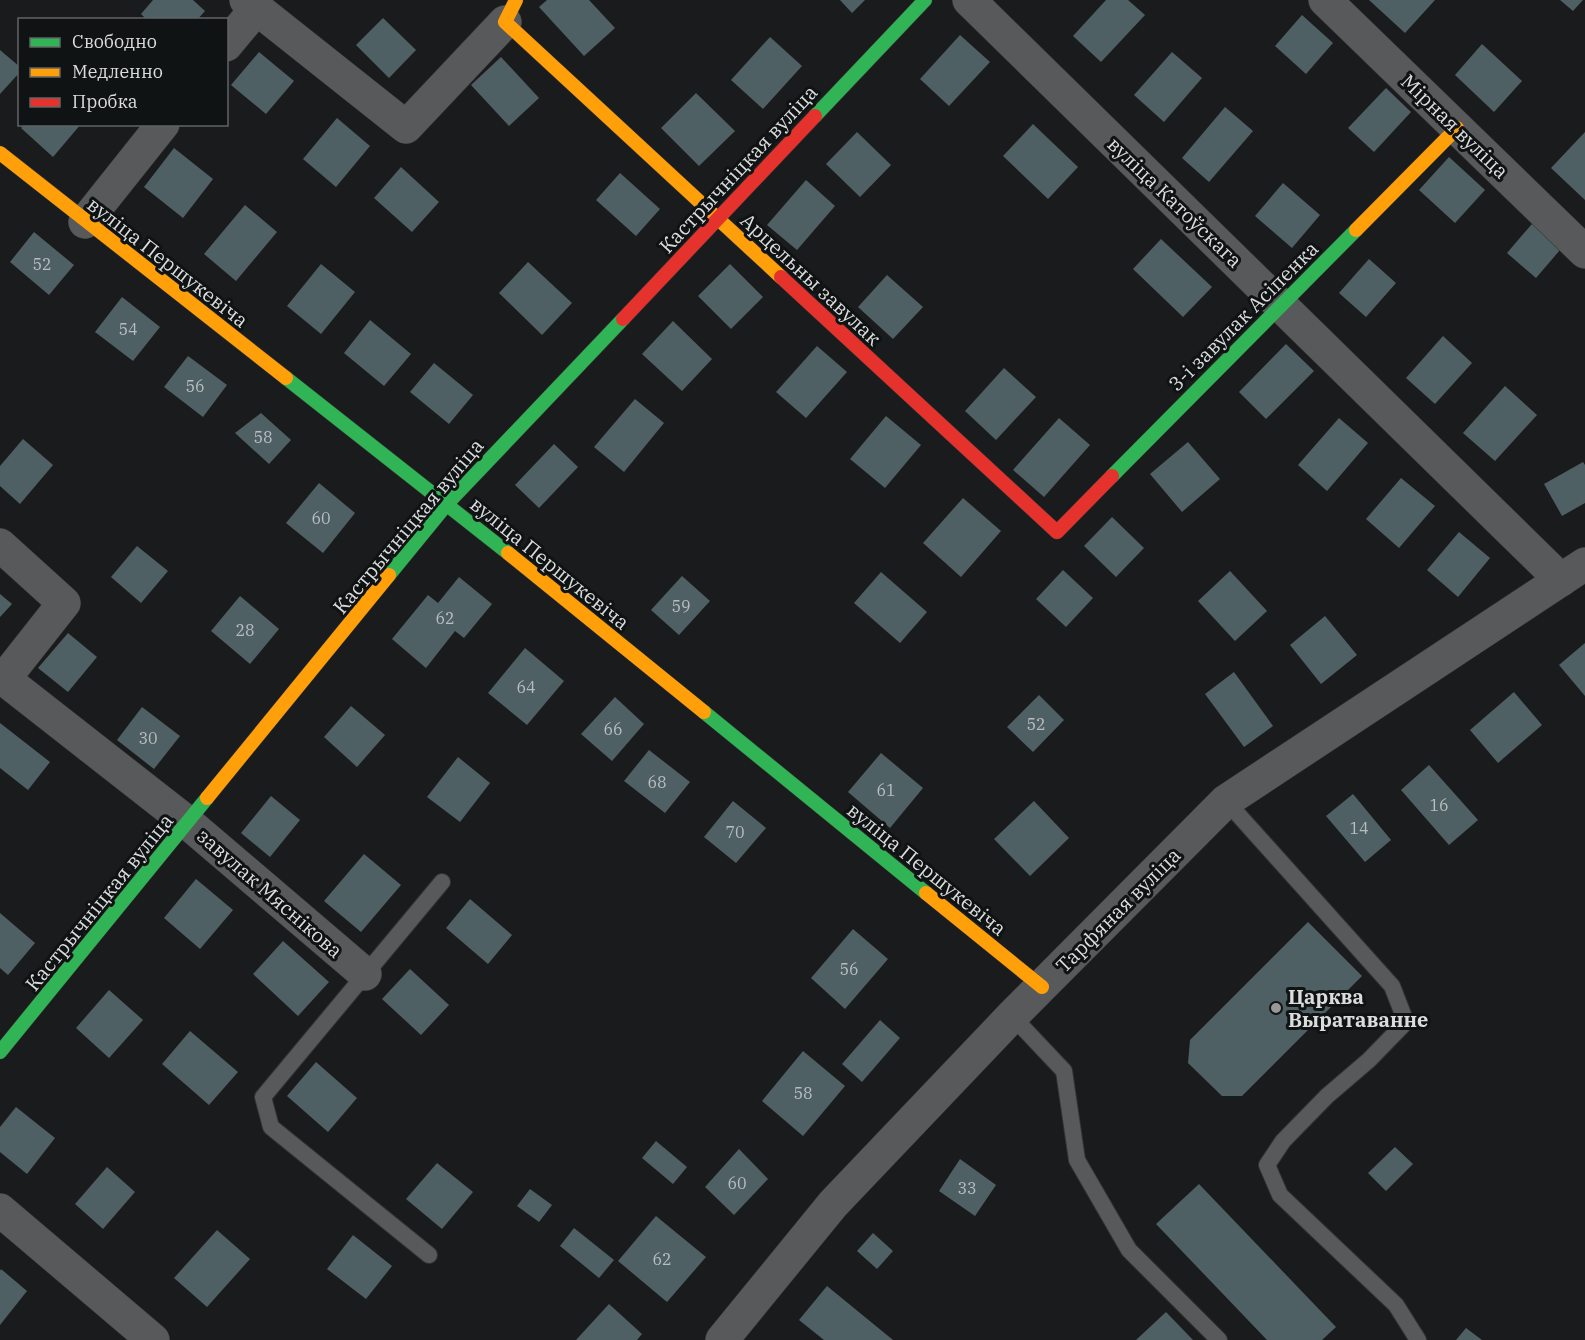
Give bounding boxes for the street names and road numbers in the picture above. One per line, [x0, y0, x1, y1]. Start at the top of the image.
street label: Мірная вуліца [1395, 68, 1515, 184]
street label: Кастрычніцкая вуліца [653, 79, 823, 259]
street label: вуліца Катоўскага [1102, 131, 1248, 273]
street label: вуліца Першукевіча [82, 191, 254, 333]
street label: Арцельны завулак [735, 207, 887, 351]
street label: 3-і завулак Асіпенка [1162, 235, 1324, 397]
street label: Кастрычніцкая вуліца [327, 433, 489, 619]
street label: вуліца Першукевіча [465, 490, 635, 636]
street label: вуліца Першукевіча [842, 796, 1012, 942]
street label: Кастрычніцкая вуліца [19, 808, 179, 996]
street label: завулак Мяснікова [191, 822, 349, 964]
street label: Тарфяная вуліца [1050, 842, 1186, 978]

